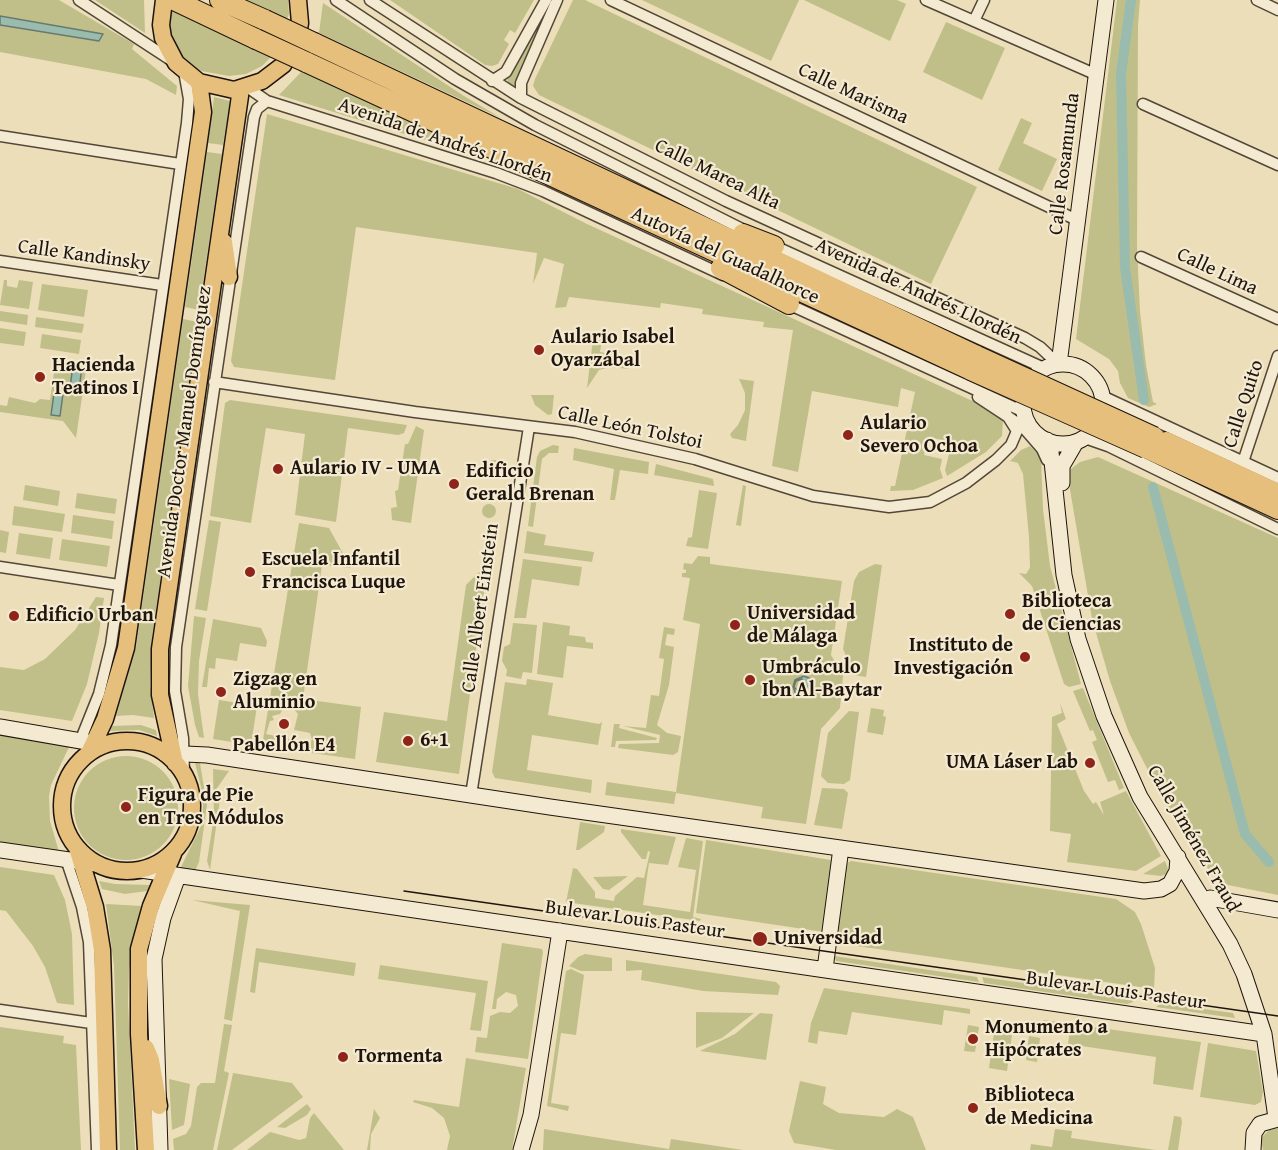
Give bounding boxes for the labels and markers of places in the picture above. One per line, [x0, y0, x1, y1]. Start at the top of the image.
place label: Aulario Isabel Oyarzábal [551, 326, 675, 373]
marker: Aulario Isabel Oyarzábal [532, 343, 546, 357]
place label: Hacienda Teatinos I [52, 354, 139, 401]
marker: Hacienda Teatinos I [33, 370, 47, 384]
place label: Aulario Severo Ochoa [860, 412, 978, 459]
marker: Aulario Severo Ochoa [841, 428, 855, 442]
place label: Aulario IV - UMA [290, 457, 441, 481]
place label: Edificio Gerald Brenan [466, 460, 594, 507]
marker: Aulario IV - UMA [271, 462, 285, 476]
marker: Edificio Gerald Brenan [447, 477, 461, 491]
place label: Escuela Infantil Francisca Luque [262, 548, 406, 595]
marker: Escuela Infantil Francisca Luque [243, 565, 257, 579]
place label: Biblioteca de Ciencias [1022, 590, 1121, 637]
place label: Universidad de Málaga [747, 602, 855, 649]
place label: Edificio Urban [26, 604, 154, 628]
marker: Biblioteca de Ciencias [1003, 607, 1017, 621]
marker: Edificio Urban [7, 609, 21, 623]
marker: Universidad de Málaga [728, 618, 742, 632]
place label: Instituto de Investigación [894, 634, 1013, 681]
marker: Instituto de Investigación [1018, 650, 1032, 664]
place label: Umbráculo Ibn Al-Baytar [762, 656, 882, 703]
place label: Zigzag en Aluminio [233, 668, 317, 715]
marker: Umbráculo Ibn Al-Baytar [743, 673, 757, 687]
marker: Zigzag en Aluminio [214, 685, 228, 699]
marker: Pabellón E4 [277, 717, 291, 731]
place label: 6+1 [420, 729, 449, 753]
place label: Pabellón E4 [233, 734, 335, 758]
marker: 6+1 [401, 734, 415, 748]
place label: UMA Láser Lab [946, 751, 1078, 775]
marker: UMA Láser Lab [1083, 756, 1097, 770]
place label: Figura de Pie en Tres Módulos [138, 784, 284, 831]
marker: Figura de Pie en Tres Módulos [119, 800, 133, 814]
place label: Universidad [774, 927, 882, 951]
marker: Universidad [751, 930, 769, 948]
place label: Monumento a Hipócrates [985, 1016, 1108, 1063]
marker: Monumento a Hipócrates [966, 1032, 980, 1046]
place label: Tormenta [355, 1045, 442, 1069]
marker: Tormenta [336, 1050, 350, 1064]
place label: Biblioteca de Medicina [985, 1084, 1093, 1131]
marker: Biblioteca de Medicina [966, 1101, 980, 1115]

